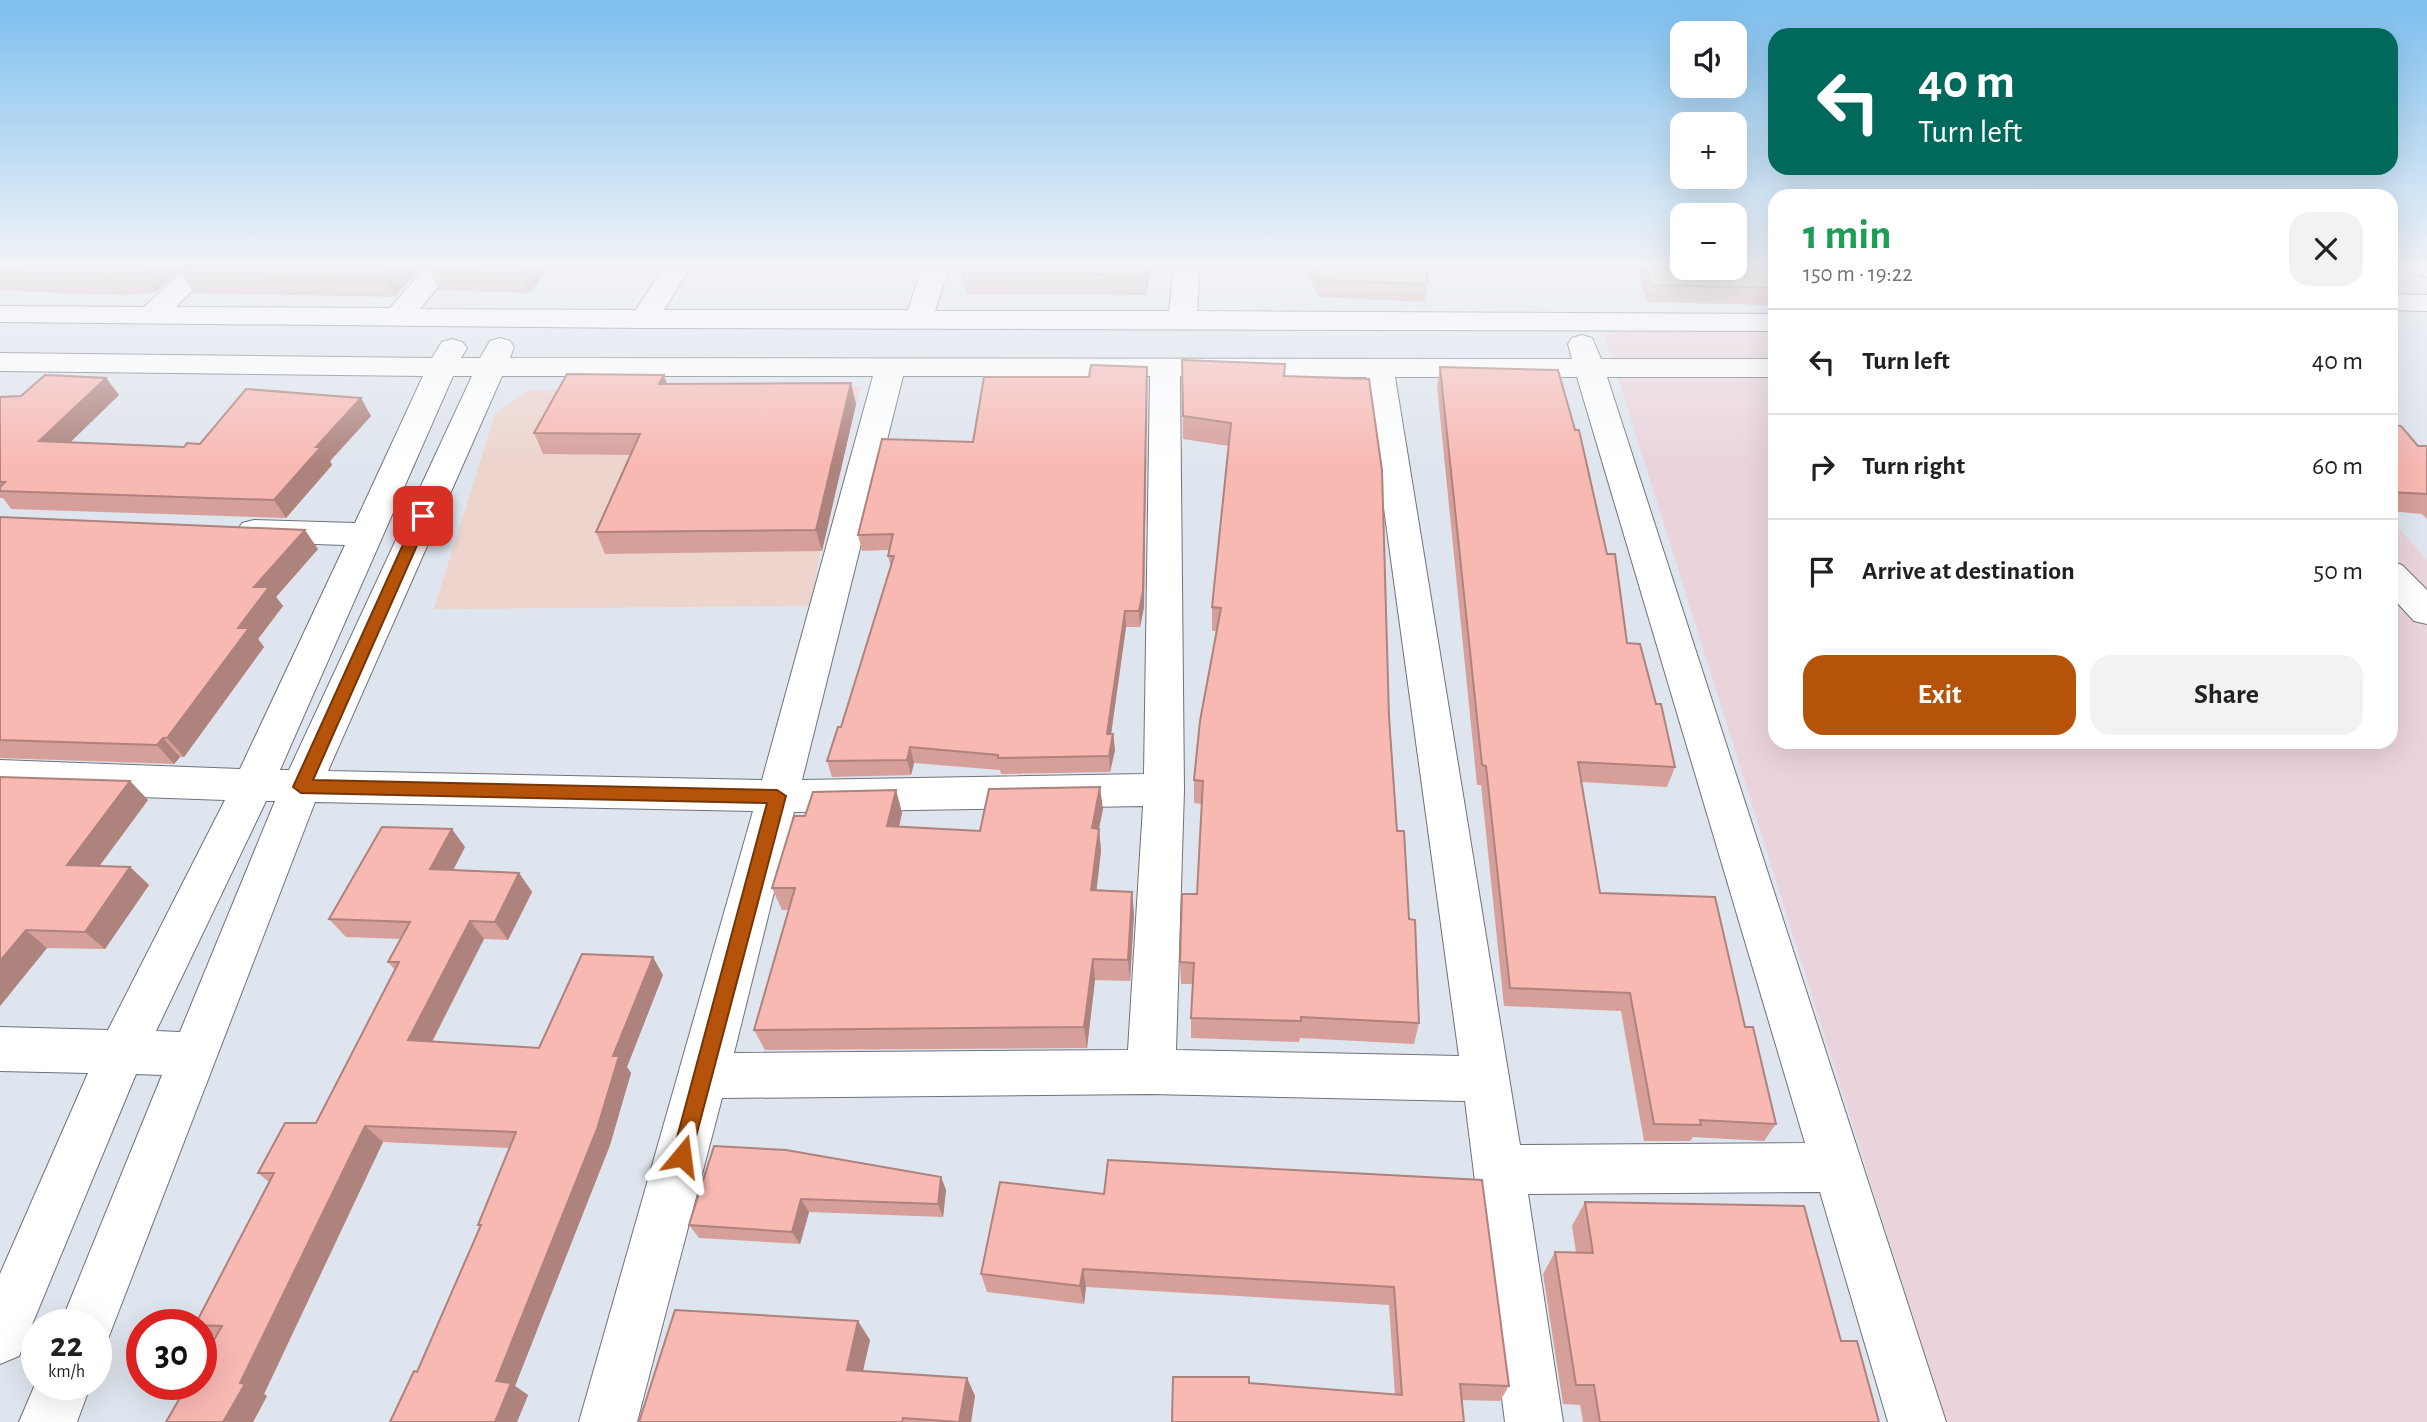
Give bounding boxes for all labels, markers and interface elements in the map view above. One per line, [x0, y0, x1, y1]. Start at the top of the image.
map controls [1670, 21, 1747, 280]
button: sound [1670, 21, 1747, 98]
icon: left [1803, 56, 1894, 147]
text: 40 m [1918, 58, 2015, 107]
button: + [1670, 112, 1747, 189]
text: Turn left [1918, 116, 2022, 148]
button: − [1670, 203, 1747, 280]
button: close [2289, 212, 2363, 286]
text: 1 min [1803, 214, 1892, 256]
text: 150 m · 19:22 [1803, 263, 1913, 286]
icon: left [1803, 343, 1841, 381]
text: Turn left [1862, 348, 1950, 374]
text: 40 m [2312, 348, 2363, 374]
icon: right [1803, 448, 1841, 486]
text: Turn right [1862, 453, 1965, 479]
text: 60 m [2312, 453, 2363, 479]
pin [393, 486, 453, 546]
icon: arrive [404, 497, 442, 535]
icon: arrive [1803, 553, 1841, 591]
text: Arrive at destination [1862, 558, 2075, 584]
text: 50 m [2313, 558, 2363, 584]
button: Exit [1803, 655, 2076, 735]
button: Share [2090, 655, 2363, 735]
position arrow [645, 1119, 719, 1193]
speed limit sign: 30 [126, 1309, 217, 1400]
text: 22 [50, 1328, 83, 1363]
text: km/h [48, 1363, 85, 1381]

